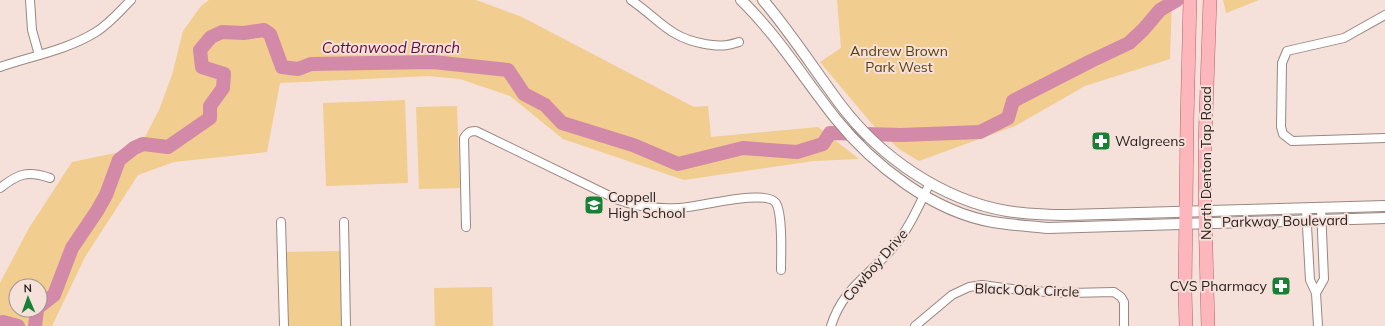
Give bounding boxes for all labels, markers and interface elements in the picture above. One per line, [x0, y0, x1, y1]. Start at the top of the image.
water label: Cottonwood Branch [322, 38, 460, 57]
park label: Andrew Brown Park West [850, 42, 948, 76]
street label: North Denton Tap Road [1197, 86, 1215, 240]
pharmacy icon: Walgreens [1090, 130, 1112, 152]
place label: Walgreens [1115, 132, 1185, 150]
place label: Coppell High School [608, 188, 686, 222]
school or university icon: Coppell High School [583, 194, 605, 216]
street label: Parkway Boulevard [1222, 211, 1348, 231]
street label: Cowboy Drive [839, 225, 911, 305]
pharmacy icon: CVS Pharmacy [1270, 275, 1292, 297]
place label: CVS Pharmacy [1170, 277, 1268, 295]
north arrow [8, 278, 48, 318]
street label: Black Oak Circle [974, 279, 1080, 301]
text: N [23, 281, 32, 295]

